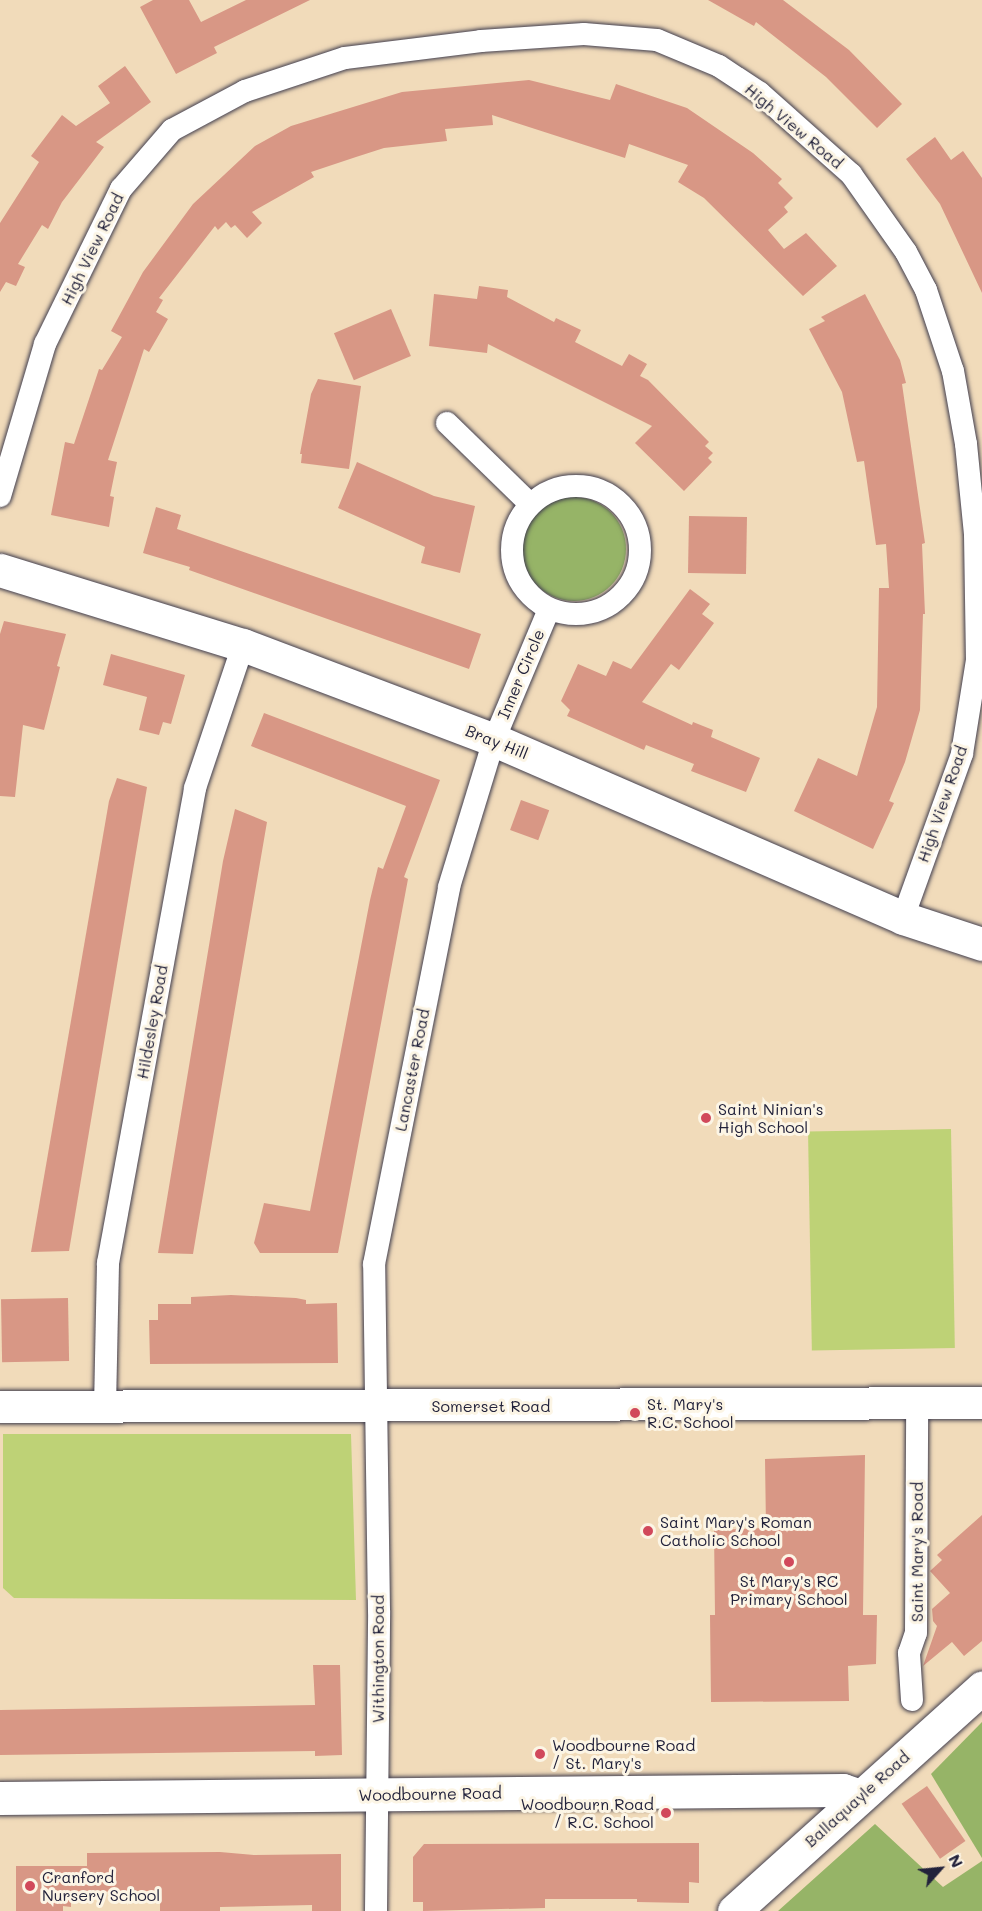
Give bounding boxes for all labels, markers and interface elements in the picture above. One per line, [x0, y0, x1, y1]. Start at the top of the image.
street label: High View Road [741, 79, 847, 173]
street label: High View Road [57, 190, 127, 308]
street label: Inner Circle [494, 626, 548, 722]
street label: Bray Hill [463, 721, 531, 763]
street label: High View Road [913, 743, 971, 865]
street label: Hildesley Road [133, 964, 171, 1080]
street label: Lancaster Road [391, 1007, 433, 1133]
place label: Saint Ninian's High School [718, 1099, 824, 1137]
marker: Saint Ninian's High School [699, 1111, 713, 1125]
place label: St. Mary's R.C. School [647, 1394, 734, 1432]
street label: Somerset Road [432, 1396, 550, 1416]
marker: St. Mary's R.C. School [628, 1406, 642, 1420]
street label: Saint Mary's Road [907, 1482, 927, 1622]
place label: Saint Mary's Roman Catholic School [660, 1512, 812, 1550]
marker: Saint Mary's Roman Catholic School [641, 1524, 655, 1538]
marker: St Mary's RC Primary School [782, 1555, 796, 1569]
place label: St Mary's RC Primary School [730, 1571, 848, 1609]
street label: Withington Road [368, 1595, 388, 1723]
place label: Woodbourne Road / St. Mary's [552, 1735, 695, 1773]
marker: Woodbourne Road / St. Mary's [533, 1747, 547, 1761]
street label: Ballaquayle Road [801, 1747, 913, 1851]
street label: Woodbourne Road [358, 1783, 502, 1805]
place label: Woodbourn Road / R.C. School [521, 1794, 654, 1832]
marker: Woodbourn Road / R.C. School [659, 1806, 673, 1820]
north arrow [910, 1839, 970, 1899]
text: N [944, 1850, 969, 1871]
place label: Cranford Nursery School [42, 1867, 160, 1905]
marker: Cranford Nursery School [23, 1879, 37, 1893]

